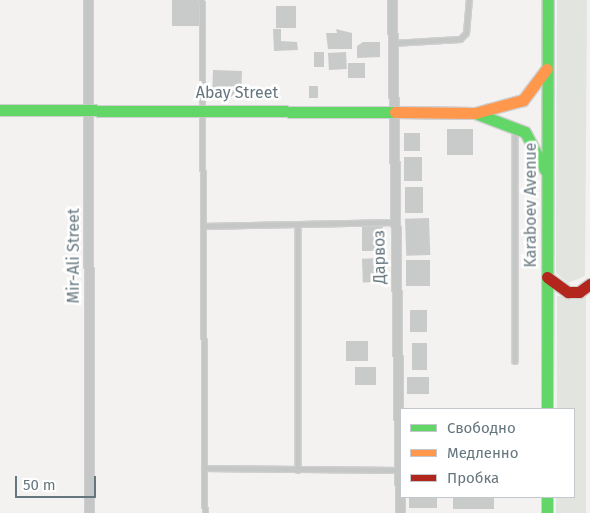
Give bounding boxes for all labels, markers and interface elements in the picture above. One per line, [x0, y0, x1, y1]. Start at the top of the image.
street label: Abay Street [196, 83, 278, 103]
street label: Karaboev Avenue [521, 142, 541, 268]
street label: Mir-Ali Street [64, 209, 84, 303]
street label: Дарвоз [370, 230, 390, 284]
legend [400, 408, 575, 498]
text: Свободно [447, 419, 516, 437]
text: Медленно [447, 444, 519, 462]
scale bar [18, 466, 99, 498]
text: Пробка [447, 469, 499, 487]
text: 50 m [23, 476, 56, 494]

